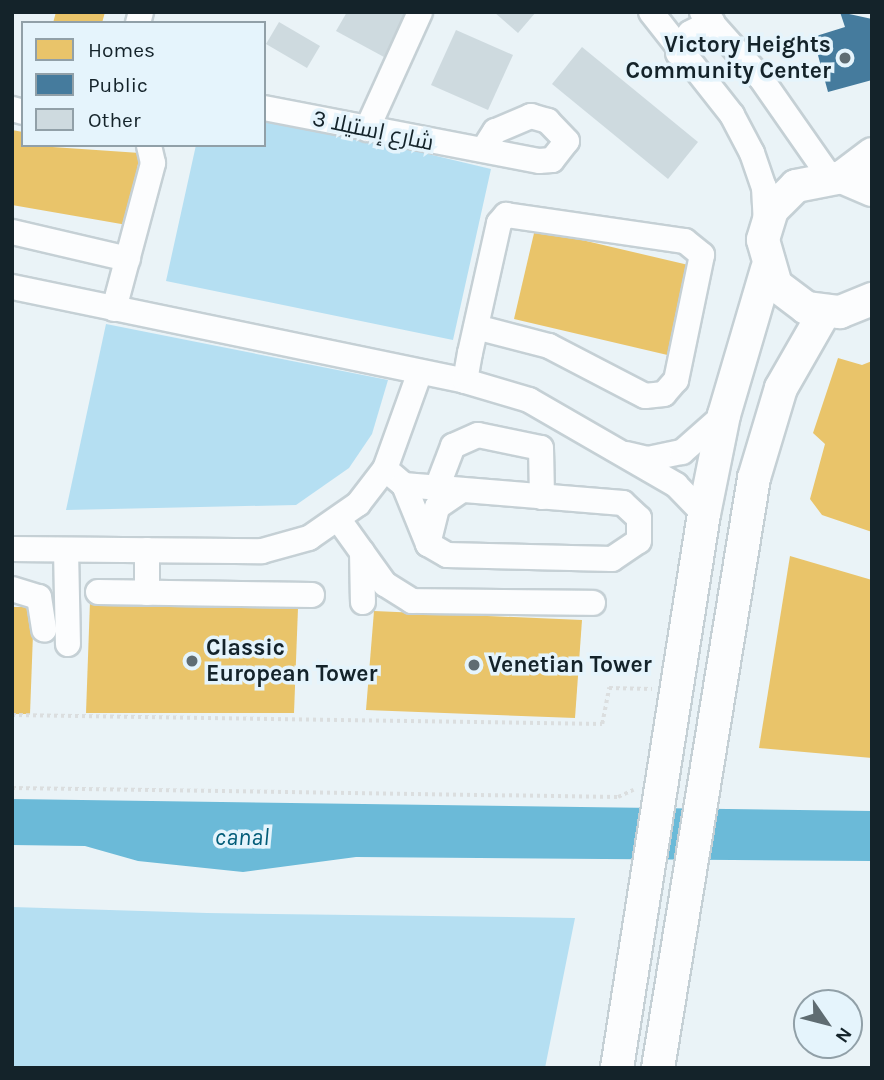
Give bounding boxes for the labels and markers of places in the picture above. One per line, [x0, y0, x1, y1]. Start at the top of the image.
place label: Victory Heights Community Center [626, 31, 831, 85]
marker: Victory Heights Community Center [837, 50, 853, 66]
place label: Classic European Tower [206, 634, 378, 688]
place label: Venetian Tower [488, 651, 652, 679]
marker: Classic European Tower [184, 653, 200, 669]
marker: Venetian Tower [466, 657, 482, 673]

